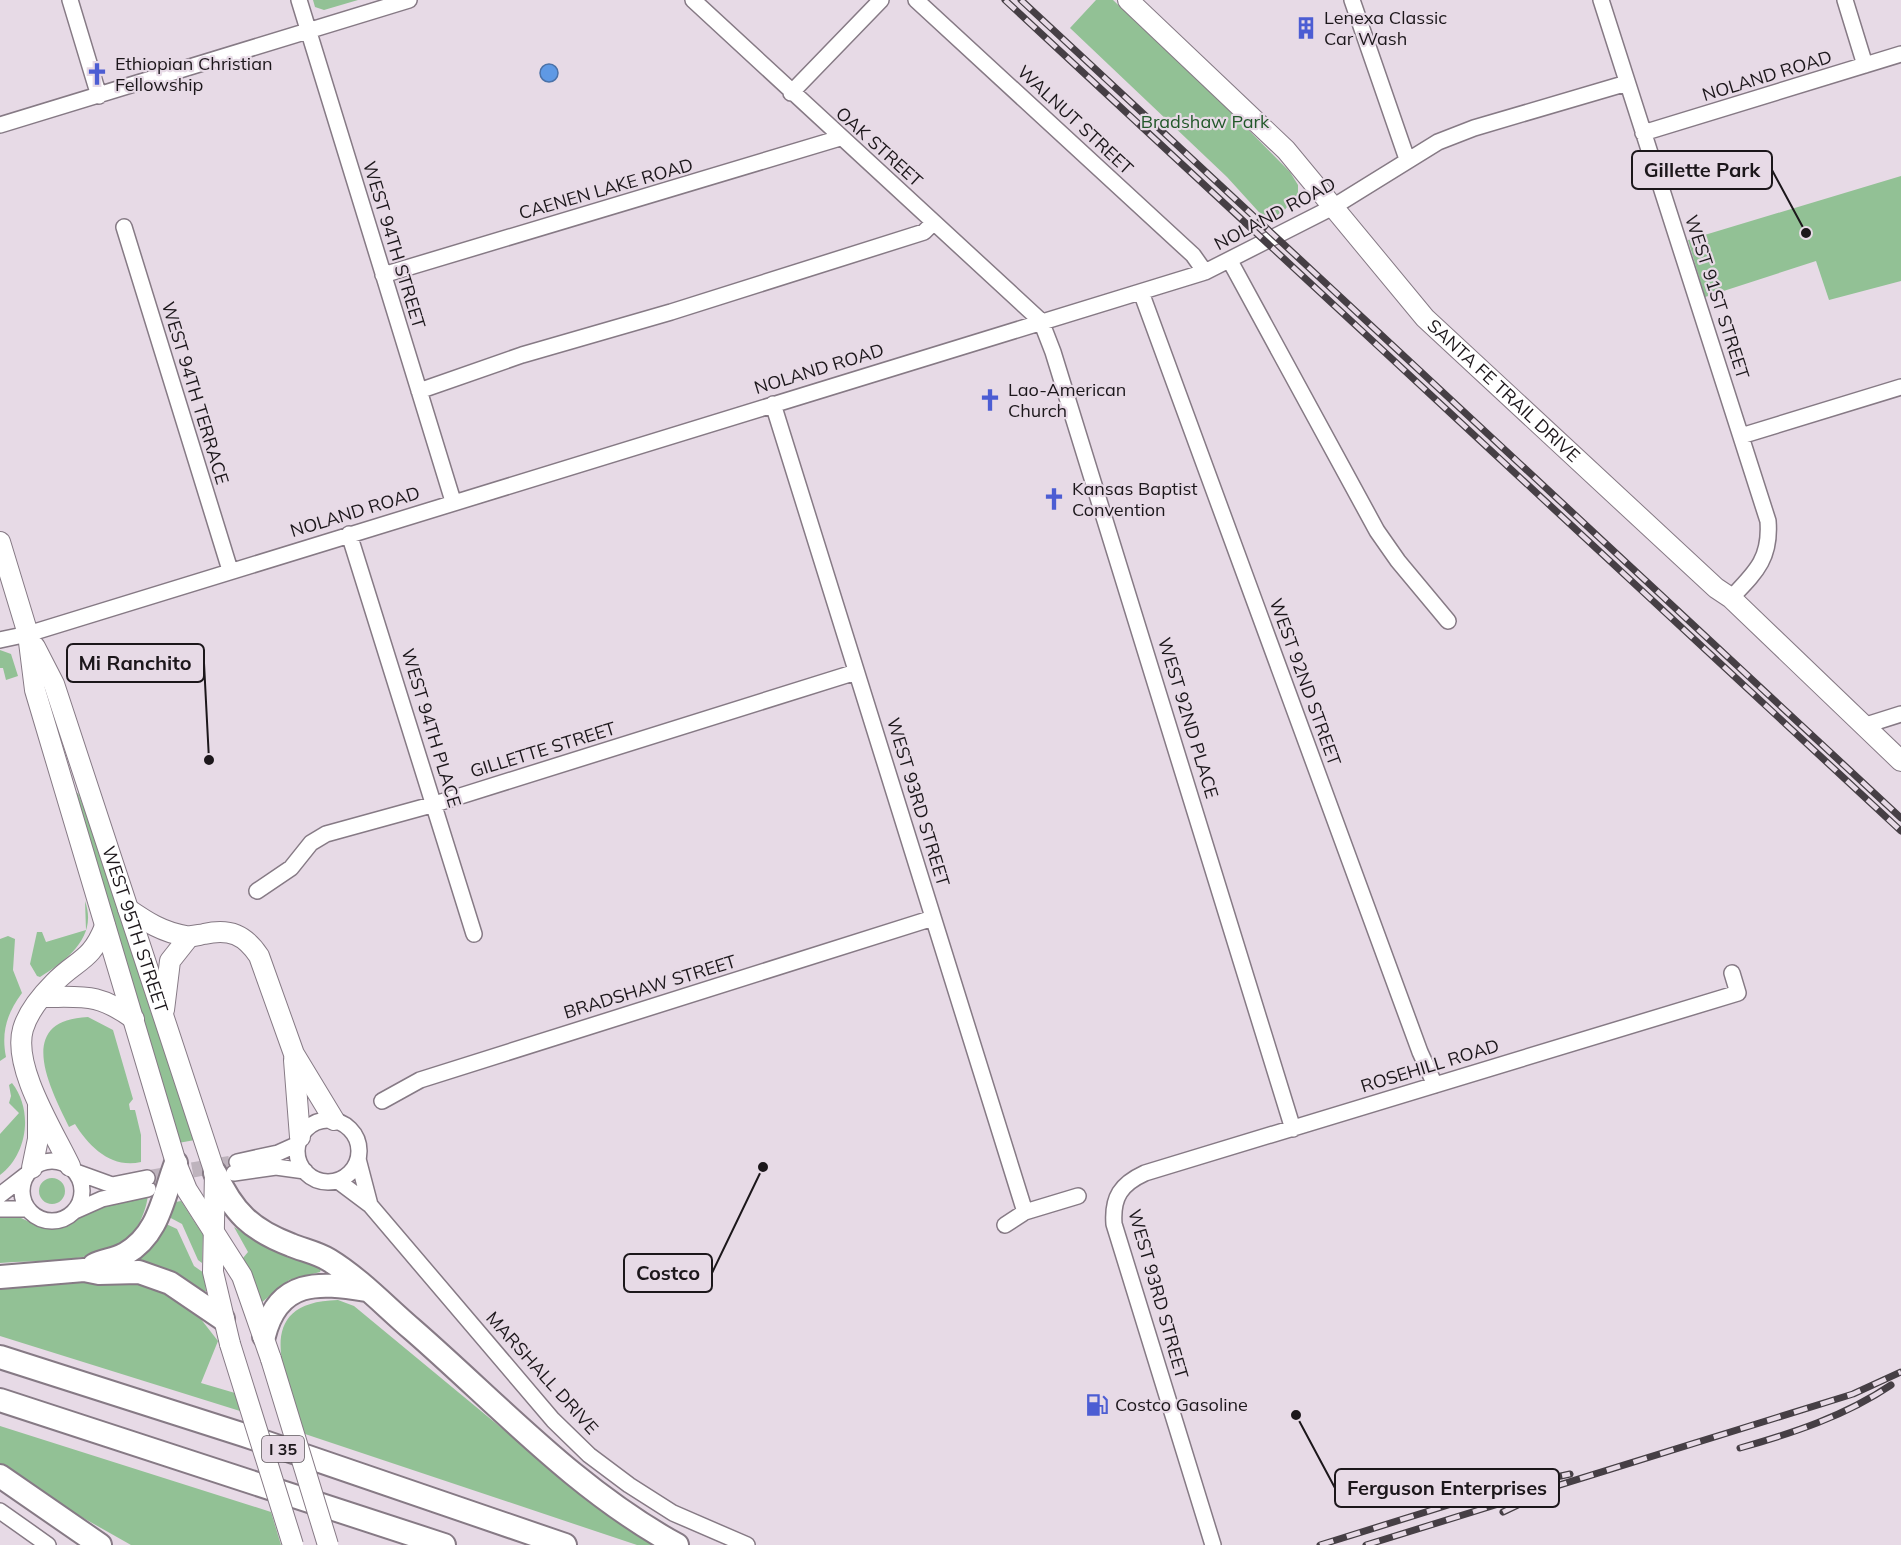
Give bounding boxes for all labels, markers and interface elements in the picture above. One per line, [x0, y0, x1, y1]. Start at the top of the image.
place label: Lenexa Classic Car Wash [1324, 6, 1447, 50]
building icon: Lenexa Classic Car Wash [1293, 15, 1319, 41]
street label: NOLAND ROAD [1699, 45, 1834, 106]
place label: Ethiopian Christian Fellowship [115, 52, 272, 96]
street label: WALNUT STREET [1013, 60, 1138, 179]
church icon: Ethiopian Christian Fellowship [84, 61, 110, 87]
street label: OAK STREET [831, 102, 928, 192]
park label: Bradshaw Park [1141, 110, 1270, 133]
callout: Gillette Park [1632, 151, 1772, 189]
street label: CAENEN LAKE ROAD [516, 153, 696, 224]
text: Gillette Park [1644, 157, 1761, 182]
street label: WEST 94TH STREET [358, 158, 431, 332]
street label: NOLAND ROAD [1210, 172, 1339, 255]
street label: WEST 91ST STREET [1680, 212, 1755, 382]
street label: WEST 94TH TERRACE [157, 299, 234, 487]
street label: SANTA FE TRAIL DRIVE [1423, 314, 1585, 467]
street label: NOLAND ROAD [751, 338, 886, 399]
place label: Lao-American Church [1008, 378, 1126, 422]
church icon: Lao-American Church [977, 387, 1003, 413]
place label: Kansas Baptist Convention [1072, 477, 1198, 521]
street label: NOLAND ROAD [287, 481, 422, 542]
church icon: Kansas Baptist Convention [1041, 486, 1067, 512]
street label: WEST 92ND STREET [1265, 595, 1346, 769]
street label: WEST 92ND PLACE [1153, 635, 1224, 801]
callout: Mi Ranchito [67, 644, 204, 682]
street label: WEST 94TH PLACE [396, 646, 467, 810]
text: Mi Ranchito [78, 650, 192, 675]
street label: WEST 93RD STREET [882, 715, 955, 889]
street label: GILLETTE STREET [467, 716, 619, 783]
street label: WEST 95TH STREET [97, 843, 173, 1016]
street label: BRADSHAW STREET [561, 949, 739, 1024]
street label: ROSEHILL ROAD [1358, 1034, 1502, 1098]
street label: WEST 93RD STREET [1123, 1206, 1194, 1381]
callout: Costco [624, 1254, 712, 1292]
text: Costco [636, 1260, 700, 1285]
street label: MARSHALL DRIVE [481, 1306, 604, 1439]
fuel station icon: Costco Gasoline [1084, 1392, 1110, 1418]
place label: Costco Gasoline [1115, 1393, 1248, 1416]
road number: I 35 [262, 1436, 304, 1462]
callout: Ferguson Enterprises [1335, 1469, 1559, 1507]
text: Ferguson Enterprises [1347, 1475, 1547, 1500]

